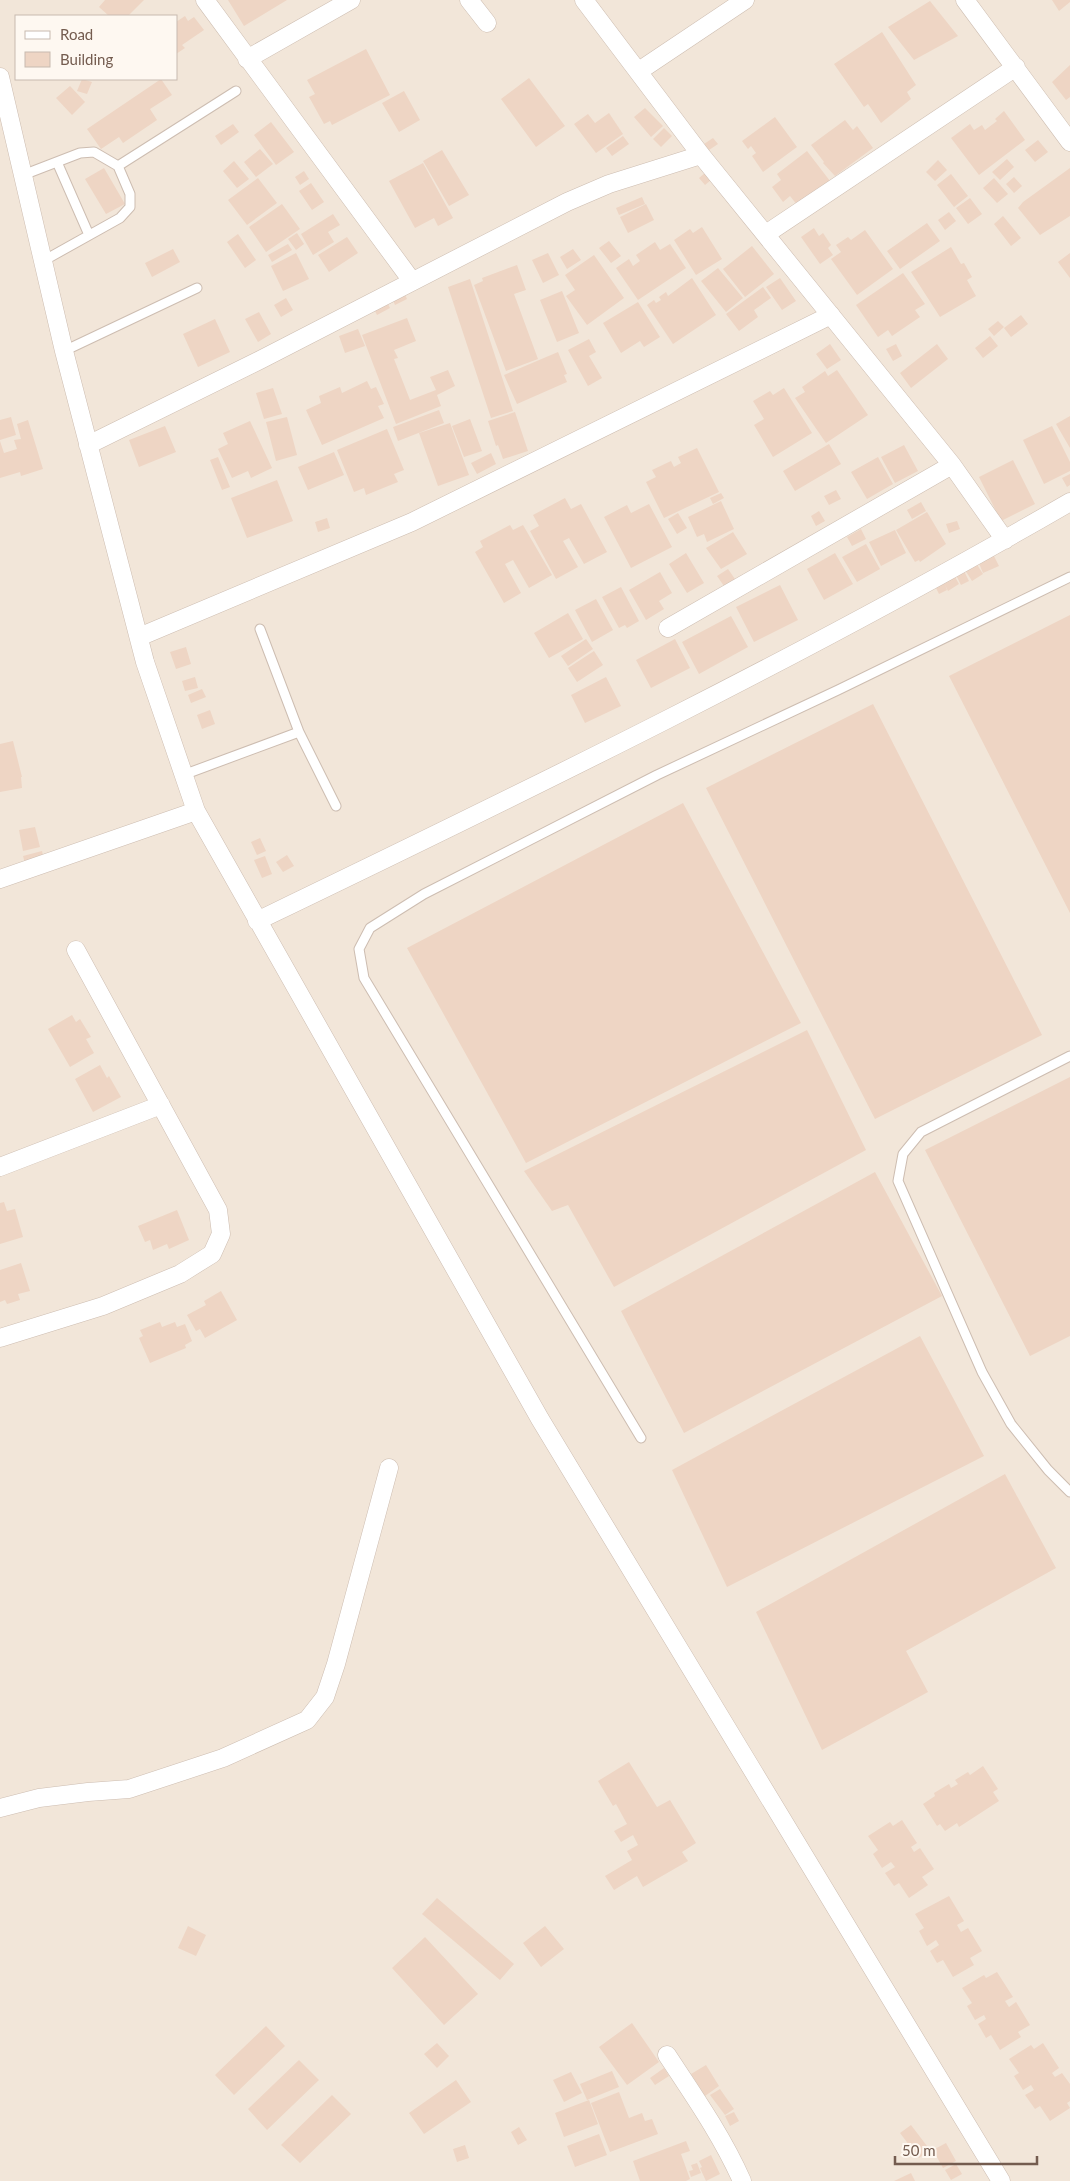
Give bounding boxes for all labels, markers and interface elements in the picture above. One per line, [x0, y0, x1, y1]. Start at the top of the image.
legend [15, 15, 178, 80]
text: Road [60, 25, 93, 43]
text: Building [60, 50, 113, 68]
scale bar [895, 2134, 1038, 2166]
text: 50 m [902, 2141, 936, 2159]

